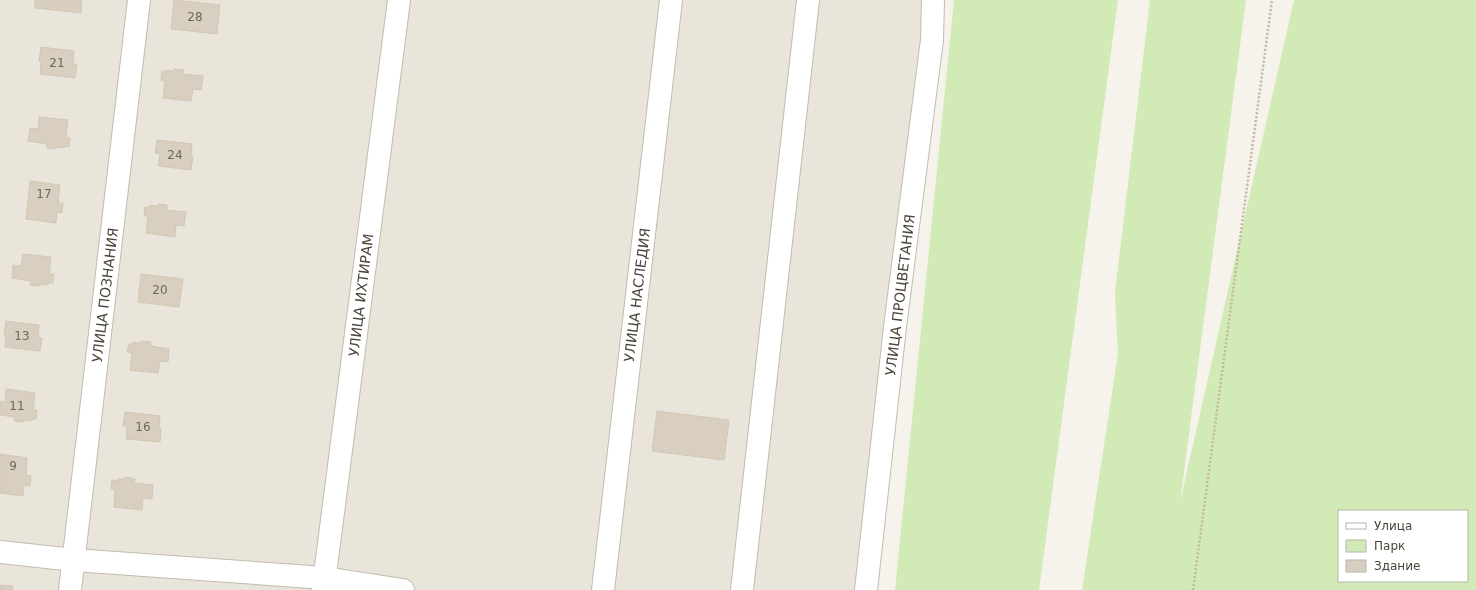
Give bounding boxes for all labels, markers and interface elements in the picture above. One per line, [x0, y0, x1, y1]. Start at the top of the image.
house number: 28 [187, 10, 203, 24]
house number: 21 [49, 56, 65, 70]
house number: 24 [167, 148, 183, 162]
house number: 17 [36, 187, 52, 201]
street label: УЛИЦА ПРОЦВЕТАНИЯ [882, 213, 918, 377]
street label: УЛИЦА ПОЗНАНИЯ [89, 227, 121, 363]
street label: УЛИЦА НАСЛЕДИЯ [621, 227, 653, 363]
street label: УЛИЦА ИХТИРАМ [346, 233, 376, 357]
house number: 20 [152, 283, 168, 297]
house number: 13 [14, 329, 30, 343]
house number: 11 [9, 399, 25, 413]
house number: 16 [135, 420, 151, 434]
house number: 9 [9, 459, 17, 473]
legend [1338, 510, 1468, 582]
text: Улица [1374, 519, 1412, 533]
text: Парк [1374, 539, 1405, 553]
text: Здание [1374, 559, 1420, 573]

